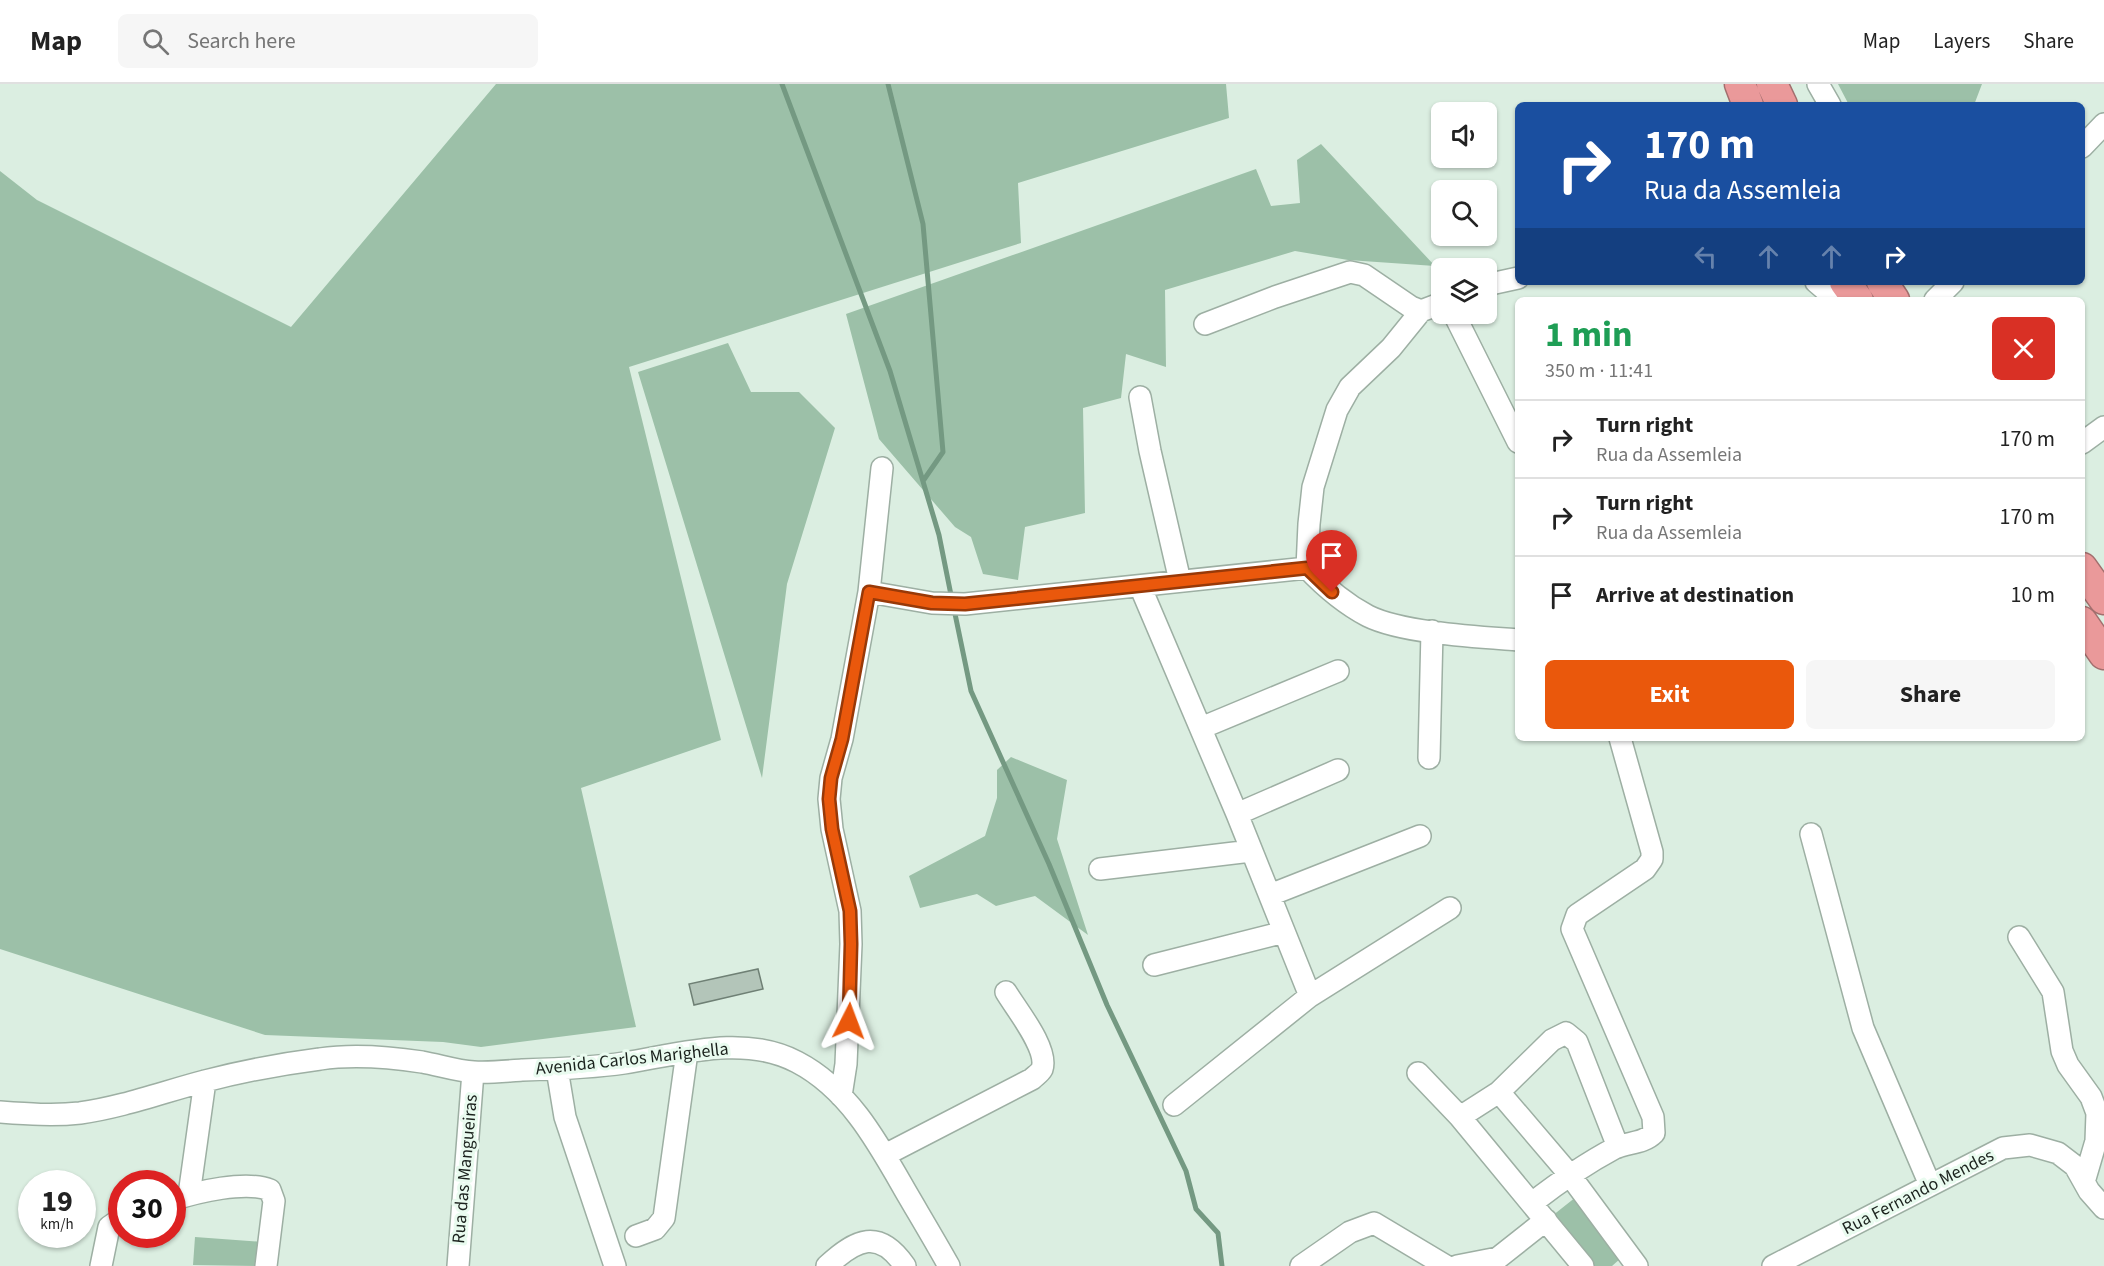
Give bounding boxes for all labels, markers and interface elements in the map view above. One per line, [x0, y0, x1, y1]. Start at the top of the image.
search box [118, 14, 538, 68]
text: Map [30, 21, 82, 61]
icon: search [139, 25, 172, 58]
text: Search here [187, 25, 296, 57]
text: Map [1863, 26, 1900, 56]
text: Layers [1933, 26, 1990, 56]
text: Share [2023, 26, 2074, 56]
map controls [1431, 102, 1497, 324]
button: sound [1431, 102, 1497, 168]
text: 170 m [1644, 115, 1755, 175]
icon: right [1545, 126, 1623, 204]
text: Rua da Assemleia [1644, 171, 1841, 210]
button: search [1431, 180, 1497, 246]
icon: left [1689, 240, 1722, 273]
icon: ahead [1752, 240, 1785, 273]
icon: ahead [1815, 240, 1848, 273]
icon: right [1878, 240, 1911, 273]
button: layers [1431, 258, 1497, 324]
text: 1 min [1545, 309, 1633, 360]
button: close [1992, 317, 2055, 380]
text: 350 m · 11:41 [1545, 357, 1653, 385]
text: Turn right [1596, 409, 1693, 441]
icon: right [1545, 423, 1578, 456]
text: 170 m [2000, 423, 2055, 455]
text: Rua da Assemleia [1596, 441, 1742, 469]
text: Turn right [1596, 487, 1693, 519]
icon: right [1545, 501, 1578, 534]
text: 170 m [2000, 501, 2055, 533]
text: Rua da Assemleia [1596, 519, 1742, 547]
pin [1306, 530, 1357, 592]
icon: arrive [1315, 539, 1348, 572]
icon: arrive [1545, 579, 1578, 612]
text: Arrive at destination [1596, 579, 1794, 611]
text: 10 m [2010, 579, 2055, 611]
button: Exit [1545, 660, 1794, 729]
button: Share [1806, 660, 2055, 729]
position arrow [817, 989, 881, 1053]
street label: Avenida Carlos Marighella [534, 1036, 730, 1082]
street label: Rua das Mangueiras [446, 1093, 484, 1245]
street label: Rua Fernando Mendes [1838, 1143, 1998, 1241]
speed limit sign: 30 [108, 1170, 186, 1248]
text: 19 [41, 1180, 73, 1223]
text: km/h [40, 1214, 74, 1235]

